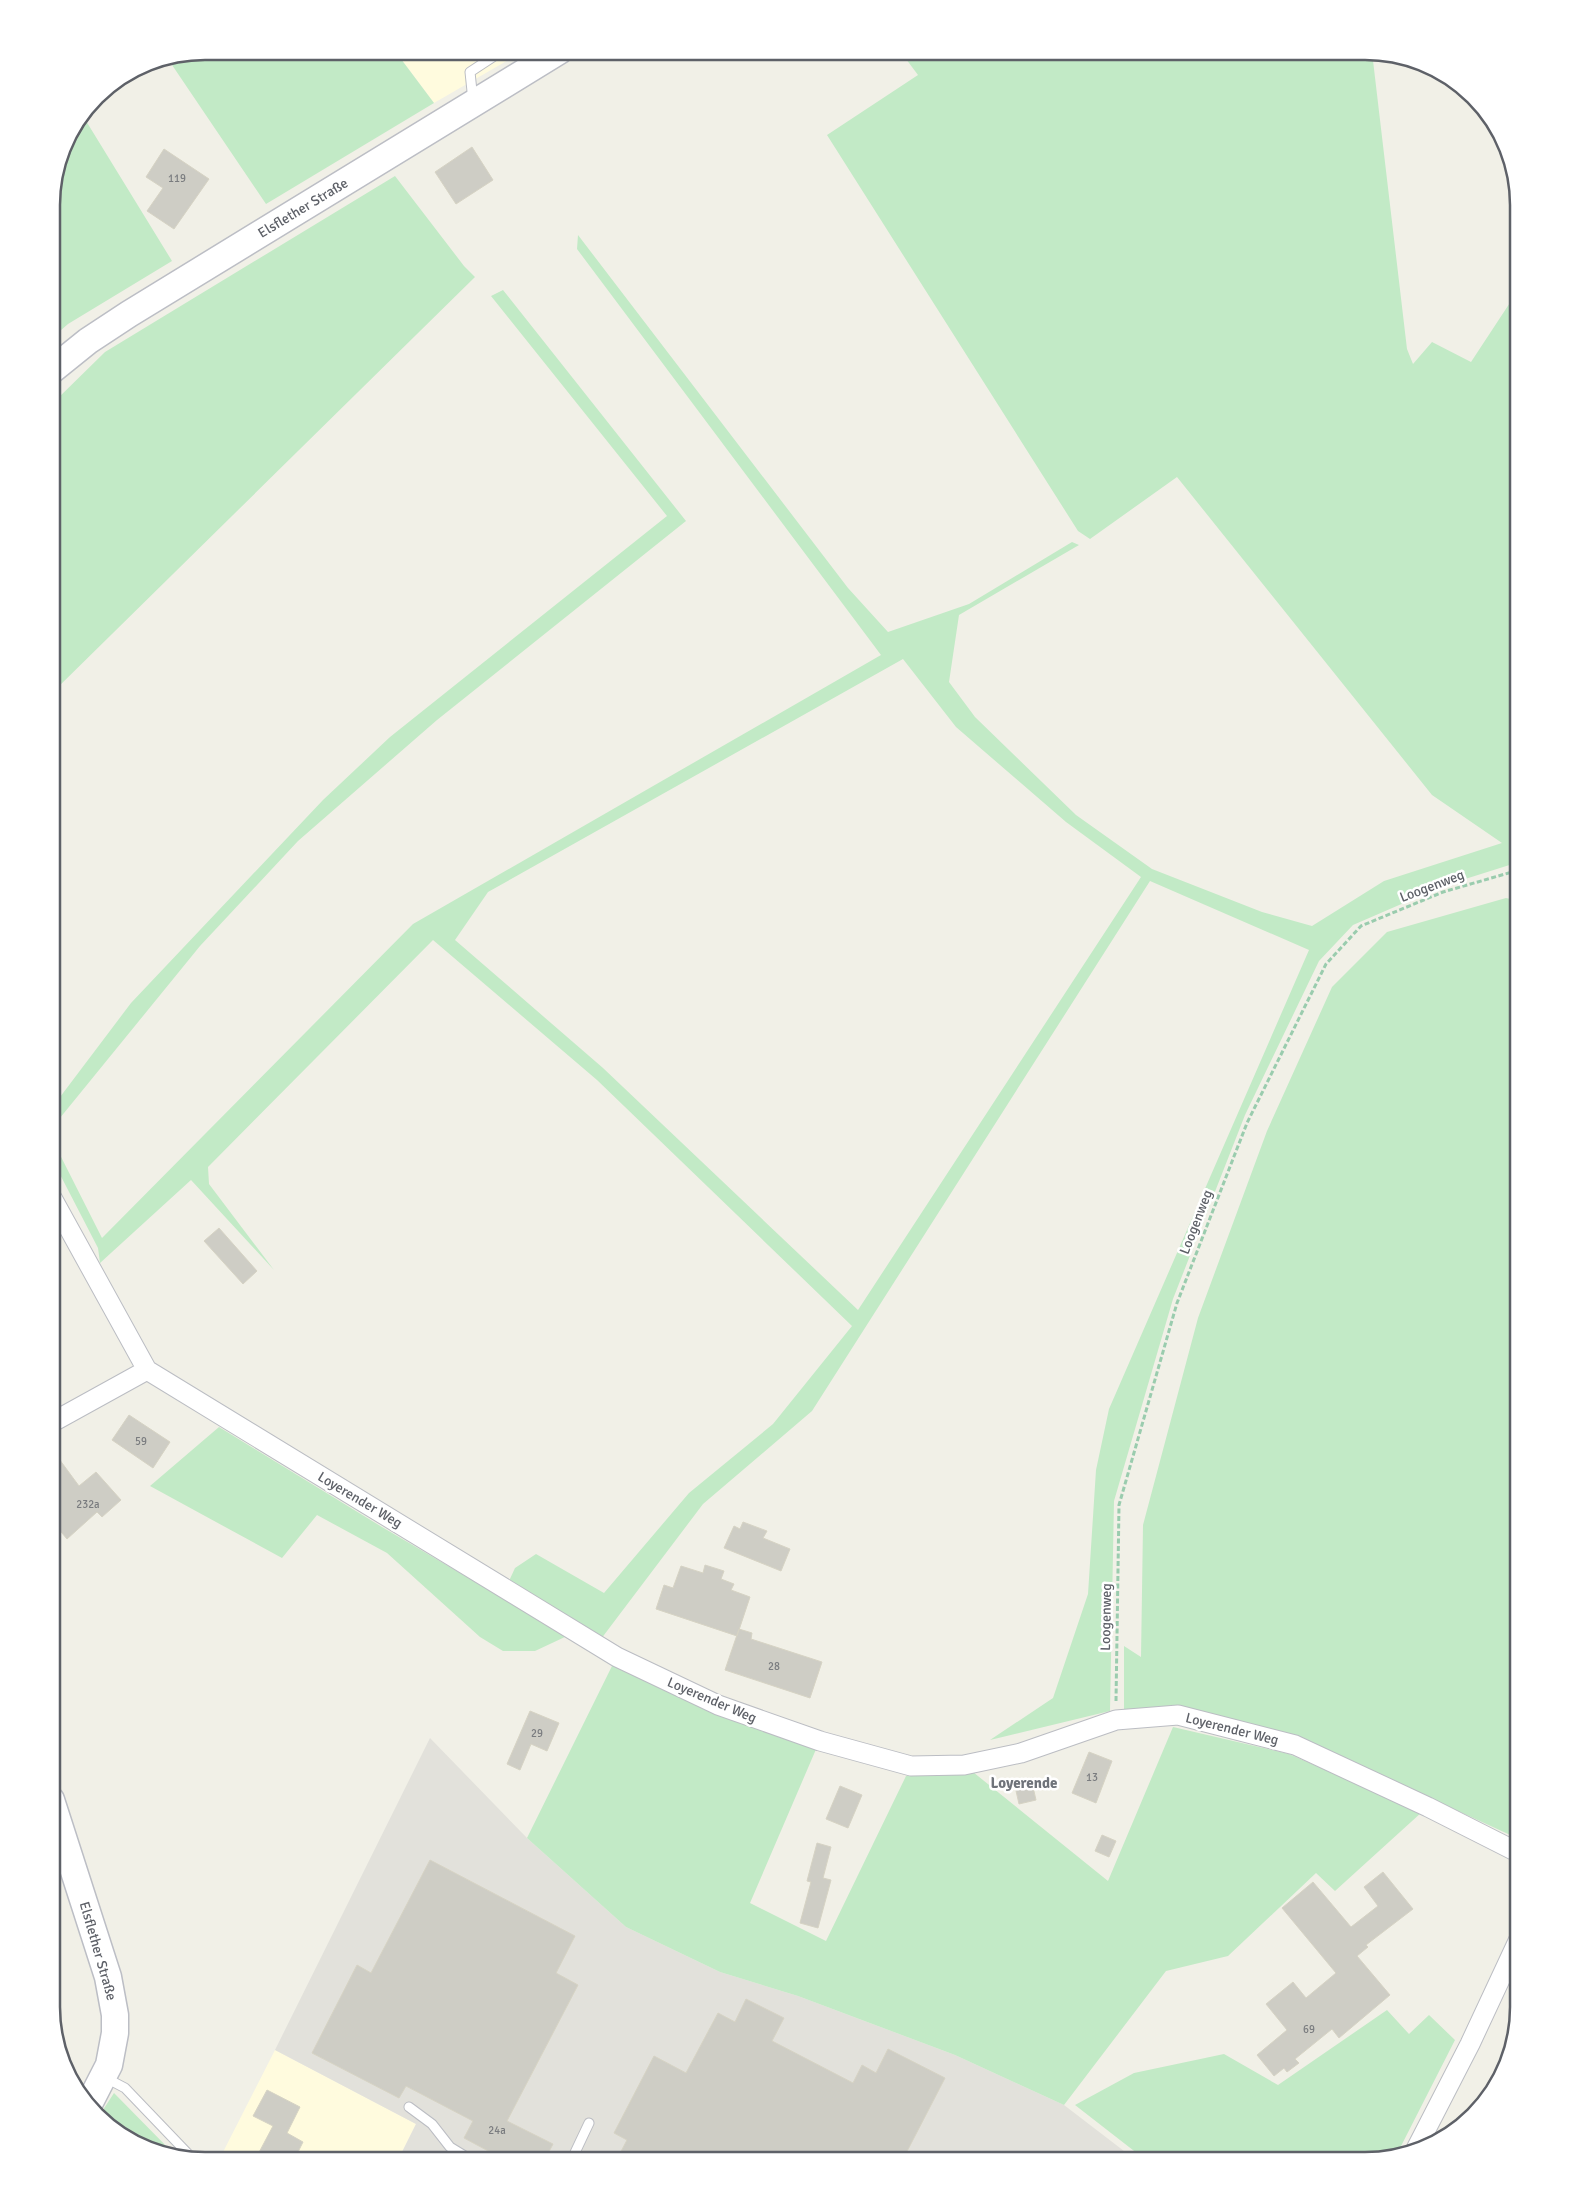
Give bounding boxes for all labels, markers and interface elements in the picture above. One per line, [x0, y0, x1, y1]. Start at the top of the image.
house number: 119 [168, 172, 186, 185]
street label: Elsflether Straße [255, 174, 351, 242]
street label: Loogenweg [1397, 866, 1467, 906]
street label: Loogenweg [1176, 1187, 1216, 1257]
house number: 59 [135, 1435, 147, 1448]
street label: Loyerender Weg [315, 1468, 405, 1532]
house number: 232a [76, 1498, 100, 1511]
street label: Loogenweg [1097, 1583, 1115, 1651]
house number: 28 [768, 1660, 780, 1673]
street label: Loyerender Weg [665, 1674, 759, 1726]
street label: Loyerender Weg [1184, 1709, 1280, 1749]
house number: 29 [531, 1727, 543, 1740]
house number: 13 [1086, 1771, 1098, 1784]
district label: Loyerende [990, 1774, 1058, 1792]
street label: Elsflether Straße [76, 1900, 120, 2002]
house number: 69 [1303, 2023, 1315, 2036]
house number: 24a [488, 2124, 506, 2137]

